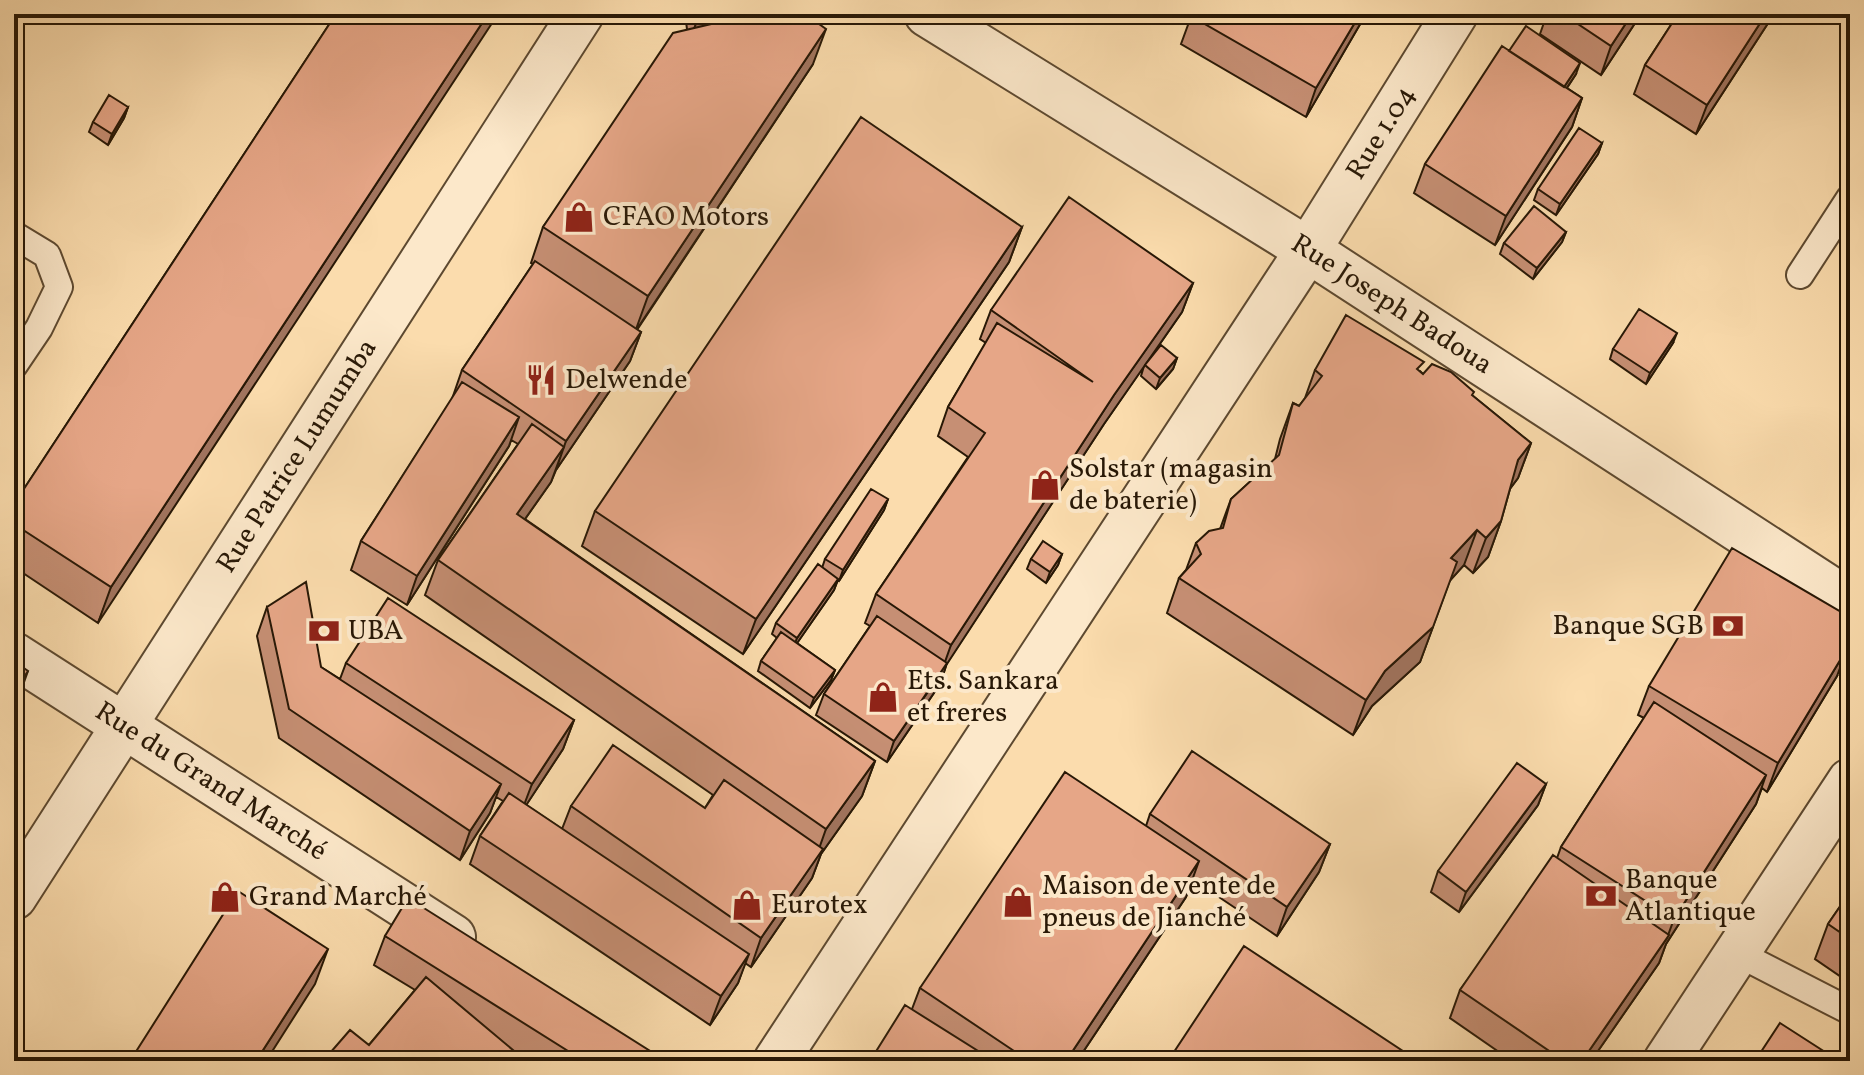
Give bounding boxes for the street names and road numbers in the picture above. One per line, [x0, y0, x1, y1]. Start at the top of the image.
street label: Rue 1.04 [1337, 78, 1425, 187]
street label: Rue Joseph Badoua [1283, 225, 1500, 384]
street label: Rue Patrice Lumumba [207, 331, 387, 581]
street label: Rue du Grand Marché [87, 692, 335, 871]

